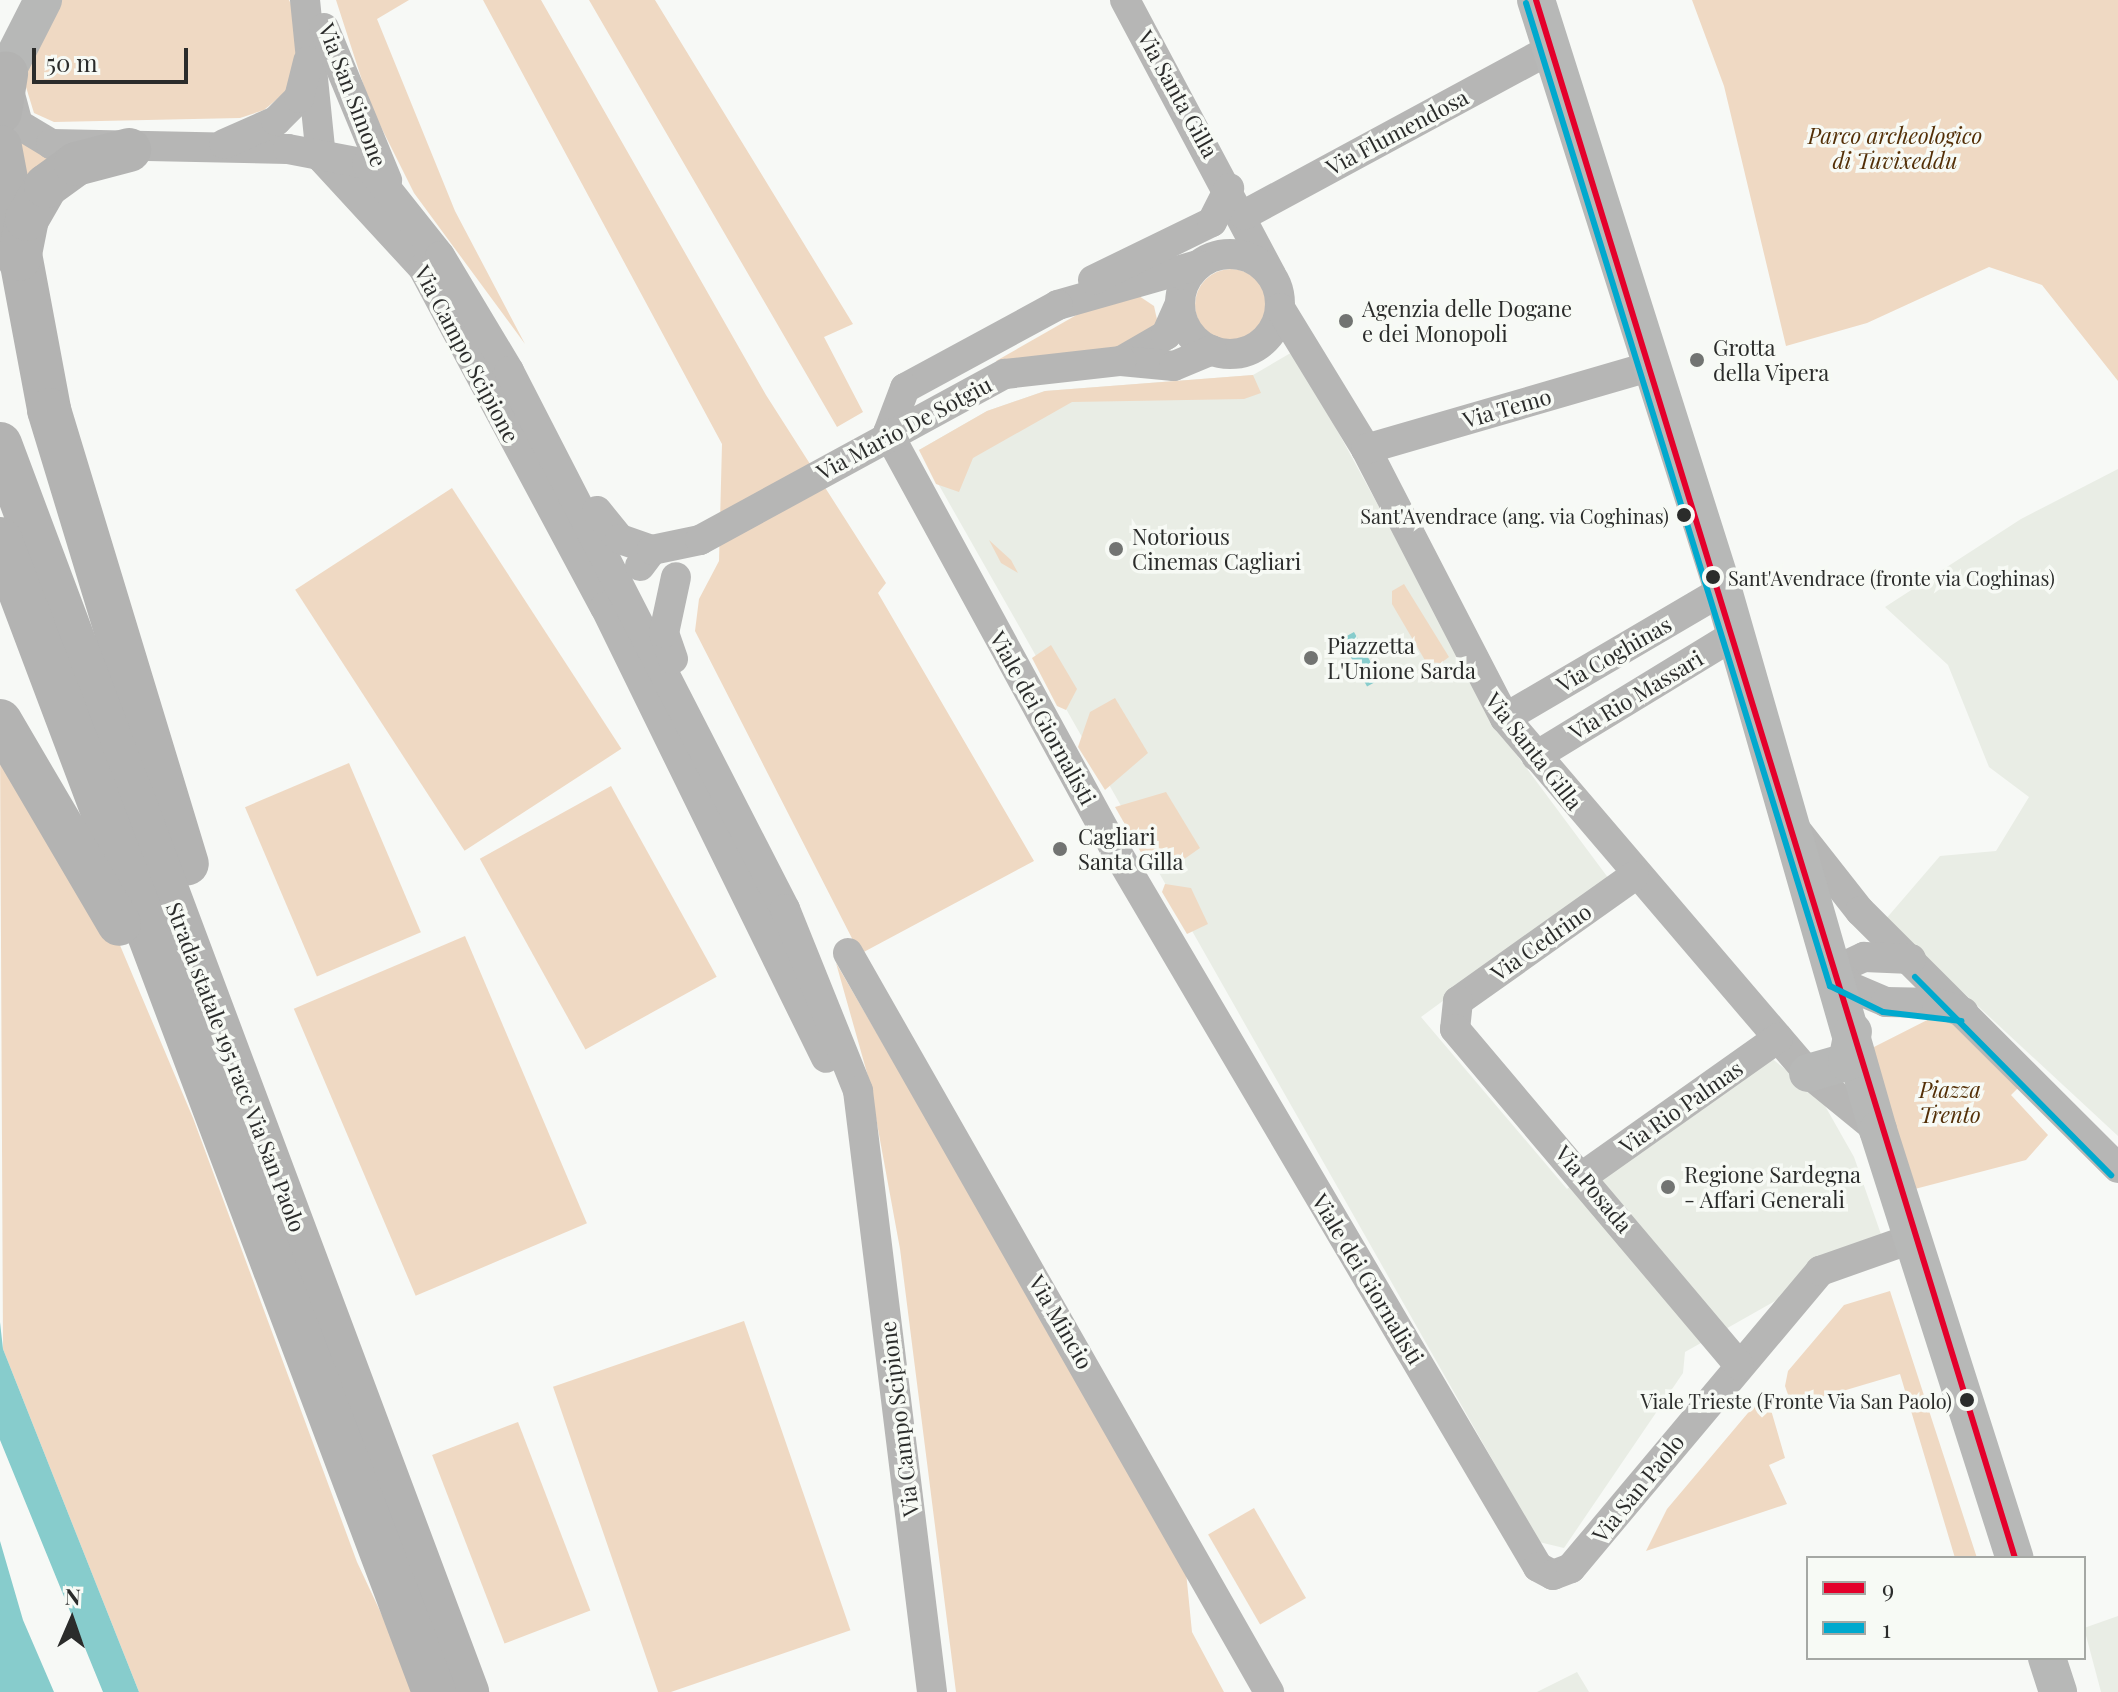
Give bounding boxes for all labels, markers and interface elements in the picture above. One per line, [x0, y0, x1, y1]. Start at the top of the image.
street label: Via San Simone [313, 19, 393, 171]
street label: Via Santa Gilla [1132, 26, 1224, 162]
scale bar [36, 32, 192, 82]
text: 50 m [46, 46, 98, 78]
street label: Via Flumendosa [1321, 83, 1473, 181]
park label: Parco archeologico di Tuvixeddu [1808, 122, 1982, 174]
street label: Via Campo Scipione [409, 261, 525, 447]
place label: Agenzia delle Dogane e dei Monopoli [1362, 295, 1572, 346]
marker: Agenzia delle Dogane e dei Monopoli [1337, 312, 1355, 330]
place label: Grotta della Vipera [1713, 334, 1830, 386]
marker: Grotta della Vipera [1688, 351, 1706, 369]
street label: Via Mario De Sotgiu [812, 371, 996, 485]
street label: Via Temo [1459, 383, 1555, 433]
place label: Sant'Avendrace (ang. via Coghinas) [1359, 503, 1669, 527]
marker: Sant'Avendrace (ang. via Coghinas) [1676, 507, 1692, 523]
place label: Notorious Cinemas Cagliari [1132, 523, 1301, 574]
marker: Notorious Cinemas Cagliari [1107, 540, 1125, 558]
place label: Sant'Avendrace (fronte via Coghinas) [1728, 565, 2056, 589]
marker: Sant'Avendrace (fronte via Coghinas) [1705, 569, 1721, 585]
street label: Via Coghinas [1552, 611, 1676, 697]
street label: Viale dei Giornalisti [984, 627, 1102, 809]
place label: Piazzetta L'Unione Sarda [1327, 632, 1476, 684]
street label: Via Rio Massari [1564, 645, 1708, 745]
marker: Piazzetta L'Unione Sarda [1302, 649, 1320, 667]
street label: Via Santa Gilla [1480, 687, 1588, 815]
place label: Cagliari Santa Gilla [1078, 823, 1184, 874]
marker: Cagliari Santa Gilla [1049, 838, 1071, 860]
street label: Strada statale 195 racc Via San Paolo [161, 898, 311, 1236]
street label: Via Cedrino [1486, 898, 1596, 986]
street label: Via Rio Palmas [1614, 1055, 1748, 1159]
park label: Piazza Trento [1919, 1076, 1981, 1128]
street label: Via Posada [1550, 1140, 1638, 1238]
place label: Regione Sardegna - Affari Generali [1684, 1161, 1861, 1212]
marker: Regione Sardegna - Affari Generali [1659, 1178, 1677, 1196]
street label: Viale dei Giornalisti [1307, 1189, 1429, 1369]
street label: Via Mincio [1024, 1270, 1098, 1374]
street label: Via Campo Scipione [874, 1320, 924, 1518]
place label: Viale Trieste (Fronte Via San Paolo) [1639, 1388, 1952, 1412]
marker: Viale Trieste (Fronte Via San Paolo) [1959, 1392, 1975, 1408]
street label: Via San Paolo [1586, 1429, 1690, 1547]
legend [1806, 1556, 2086, 1660]
text: 9 [1882, 1572, 1894, 1604]
north arrow [32, 1580, 112, 1660]
text: N [64, 1581, 81, 1611]
text: 1 [1882, 1612, 1891, 1644]

